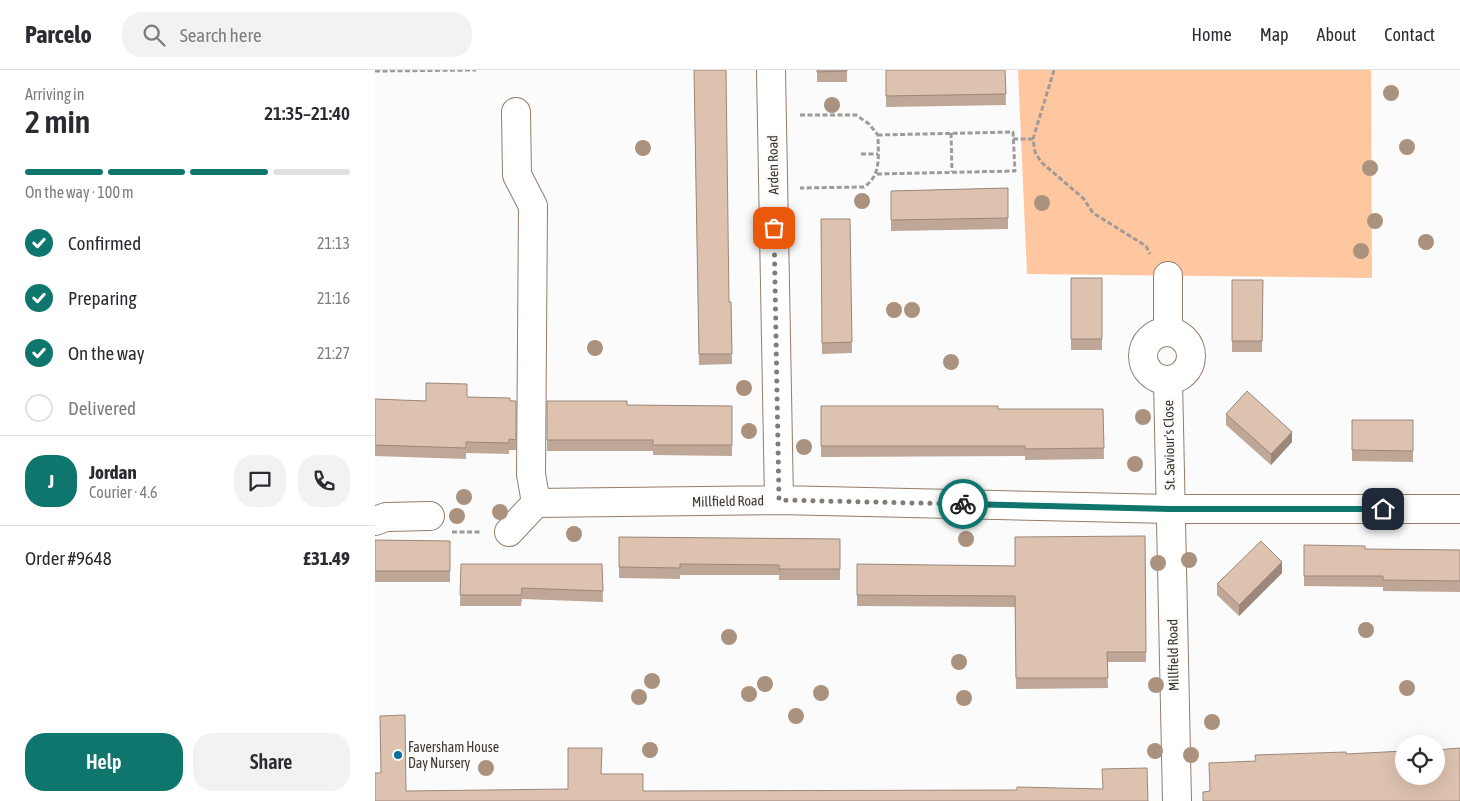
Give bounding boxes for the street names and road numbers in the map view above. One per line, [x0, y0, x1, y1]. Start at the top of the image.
street label: Arden Road [764, 135, 782, 195]
street label: St. Saviour's Close [1160, 400, 1178, 490]
street label: Millfield Road [692, 492, 764, 510]
street label: Millfield Road [1164, 619, 1182, 691]

